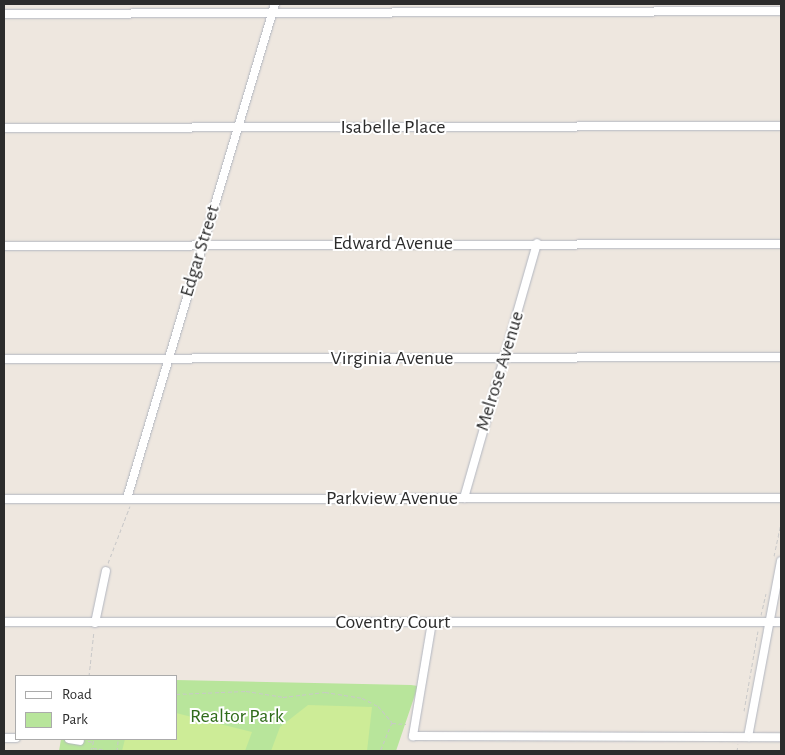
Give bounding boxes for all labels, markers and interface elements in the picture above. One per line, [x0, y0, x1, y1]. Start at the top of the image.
street label: Isabelle Place [341, 115, 445, 139]
street label: Edgar Street [175, 202, 225, 300]
street label: Edward Avenue [333, 231, 453, 255]
street label: Melrose Avenue [470, 308, 530, 434]
street label: Virginia Avenue [330, 346, 454, 370]
street label: Parkview Avenue [326, 486, 458, 510]
street label: Coventry Court [336, 610, 450, 634]
legend [15, 675, 178, 740]
text: Road [62, 687, 92, 702]
park label: Realtor Park [190, 704, 284, 728]
text: Park [62, 712, 88, 727]

